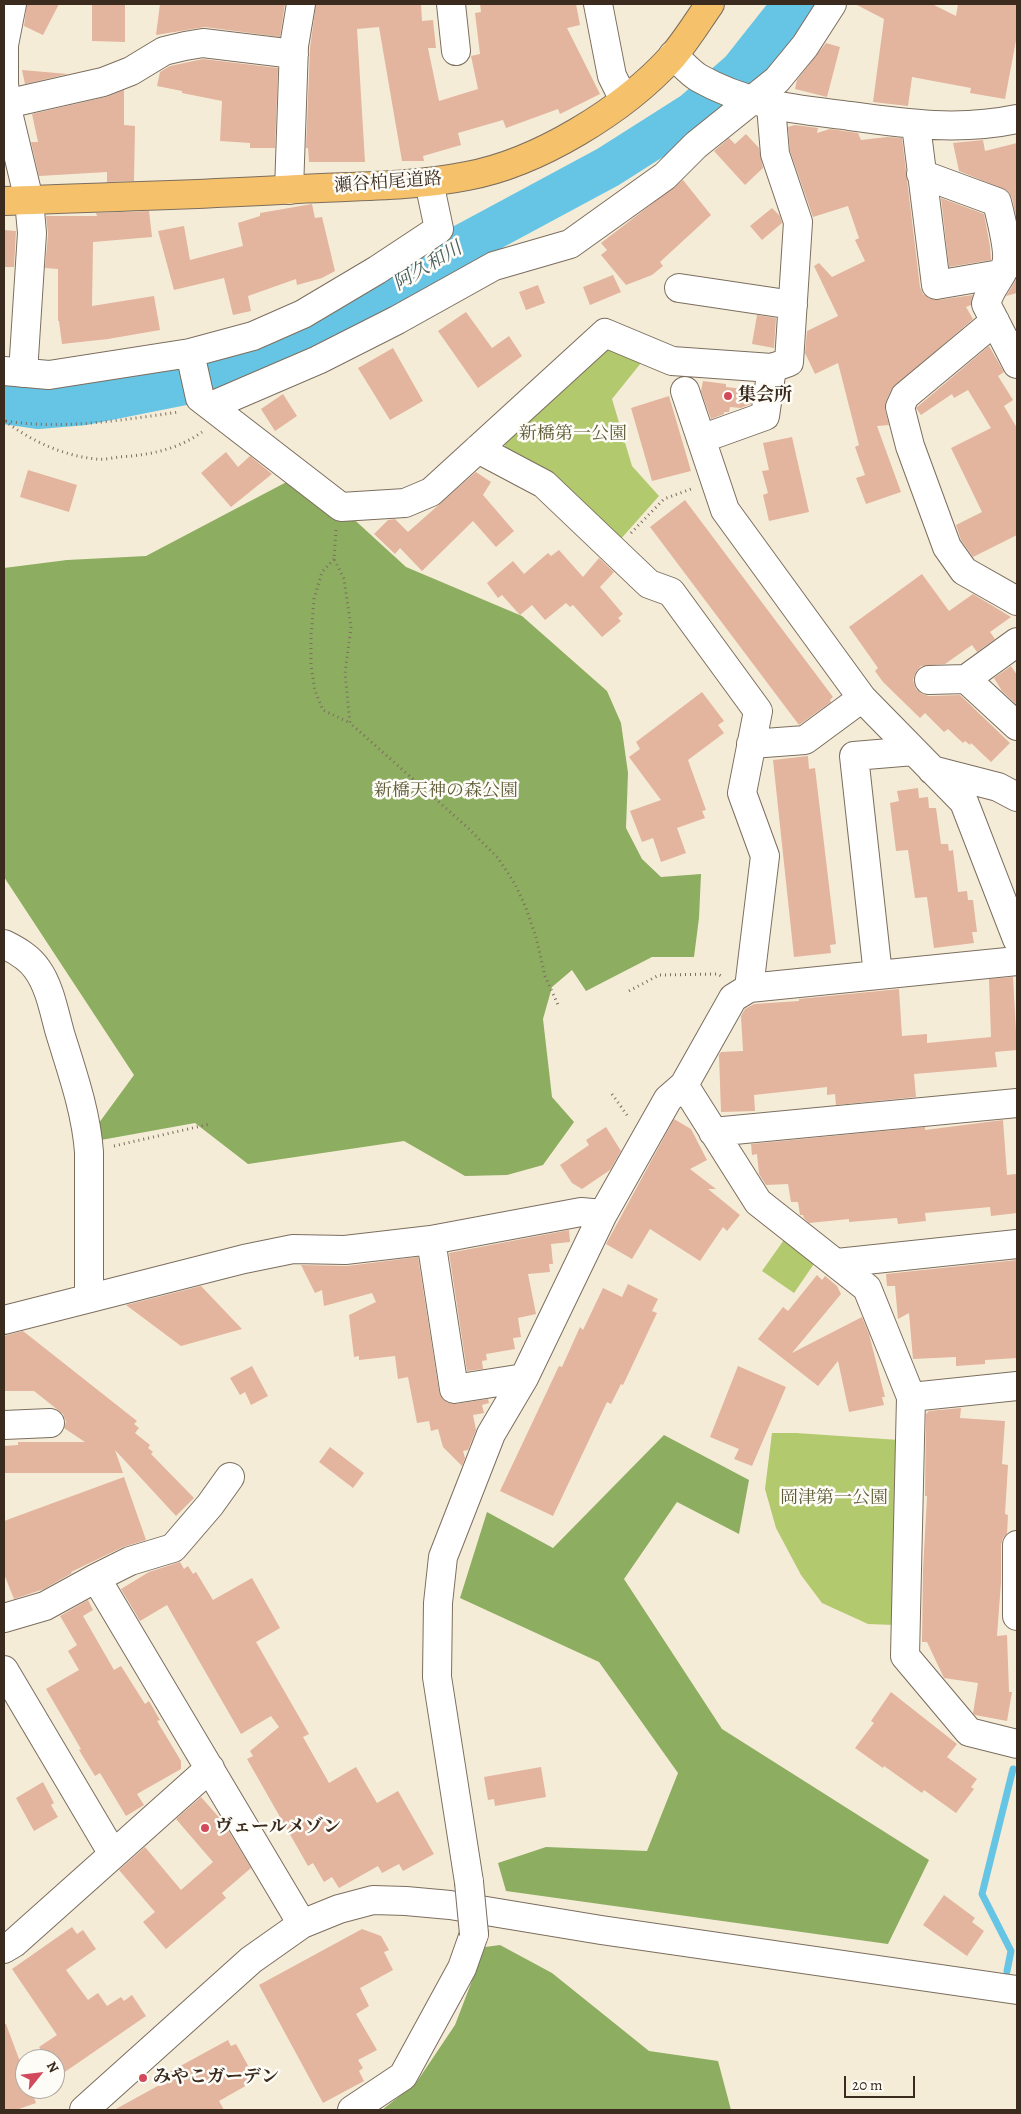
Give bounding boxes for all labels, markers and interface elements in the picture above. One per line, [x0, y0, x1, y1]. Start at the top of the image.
street label: 瀬谷柏尾道路 [333, 168, 443, 198]
water label: 阿久和川 [390, 238, 466, 296]
place label: 集会所 [738, 385, 792, 407]
marker: 集会所 [722, 390, 734, 402]
park label: 新橋第一公園 [519, 424, 627, 446]
park label: 新橋天神の森公園 [374, 781, 518, 803]
park label: 岡津第一公園 [780, 1488, 888, 1510]
place label: ヴェールメゾン [215, 1817, 341, 1839]
marker: ヴェールメゾン [199, 1822, 211, 1834]
north arrow [15, 2049, 65, 2099]
text: N [42, 2058, 63, 2076]
scale bar [846, 2066, 917, 2098]
place label: みやこガーデン [153, 2067, 279, 2089]
marker: みやこガーデン [137, 2072, 149, 2084]
text: 20 m [852, 2075, 883, 2095]

